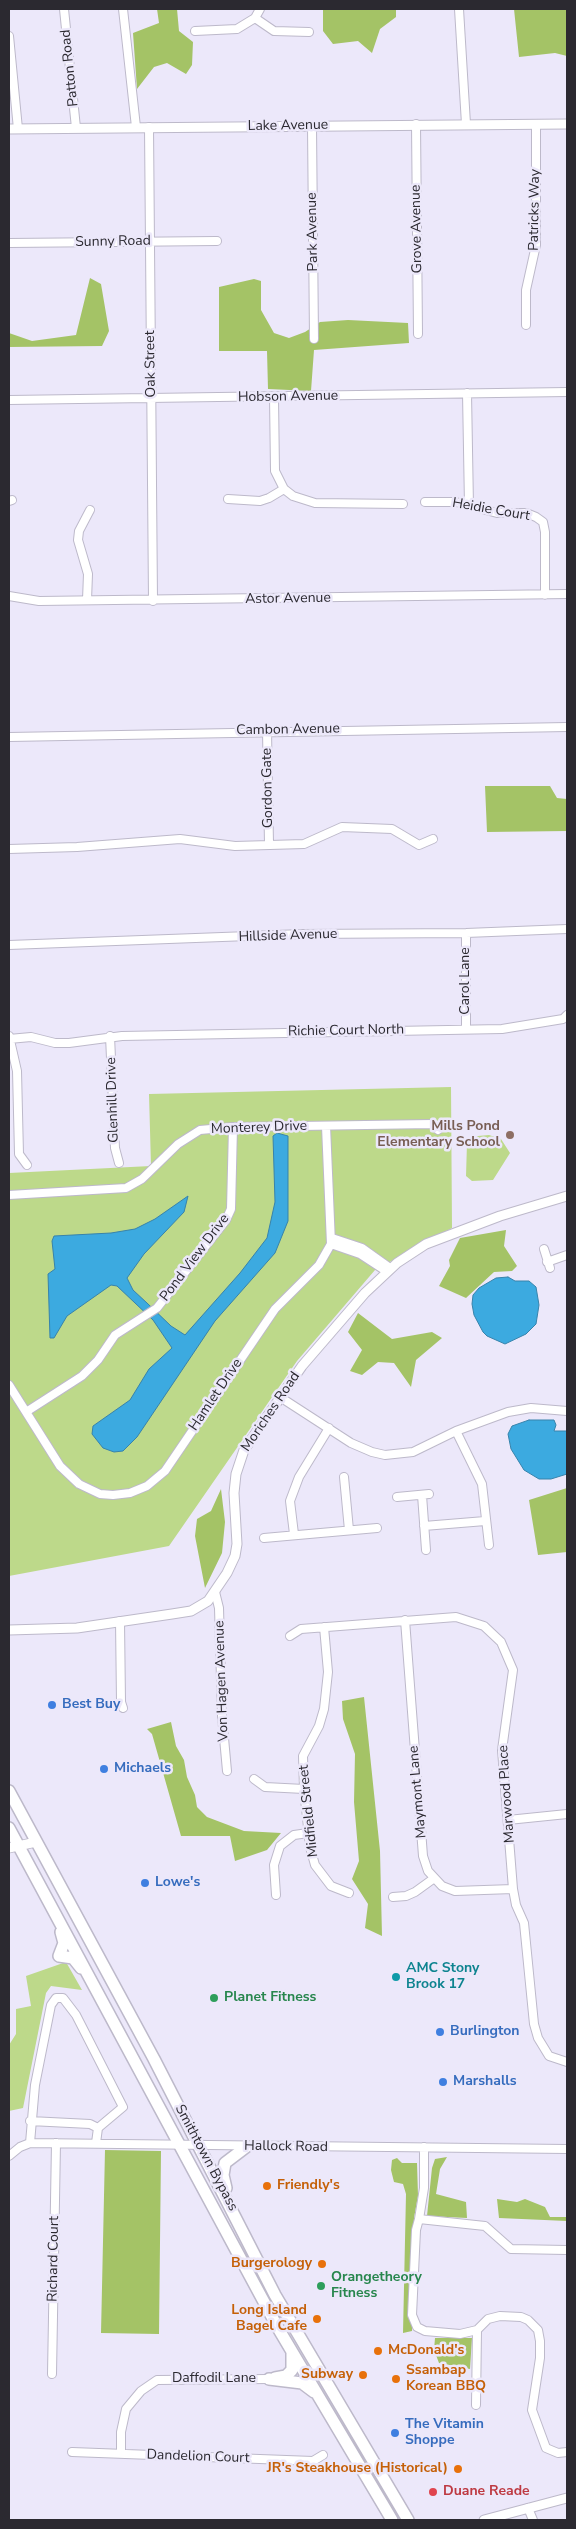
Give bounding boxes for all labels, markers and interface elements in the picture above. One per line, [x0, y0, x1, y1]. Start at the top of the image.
street label: Patton Road [58, 29, 82, 107]
street label: Lake Avenue [248, 117, 328, 135]
street label: Patricks Way [526, 169, 544, 251]
street label: Grove Avenue [408, 185, 426, 273]
street label: Park Avenue [304, 192, 322, 272]
street label: Sunny Road [75, 233, 151, 251]
street label: Oak Street [142, 330, 160, 398]
street label: Hobson Avenue [238, 388, 338, 406]
street label: Heidie Court [451, 495, 531, 525]
street label: Astor Avenue [245, 590, 331, 608]
street label: Cambon Avenue [236, 721, 340, 739]
street label: Gordon Gate [259, 748, 277, 828]
street label: Hillside Avenue [238, 926, 338, 946]
street label: Carol Lane [458, 947, 474, 1015]
street label: Richie Court North [288, 1022, 404, 1040]
street label: Glenhill Drive [103, 1057, 123, 1143]
street label: Monterey Drive [211, 1118, 307, 1138]
place label: Mills Pond Elementary School [377, 1119, 500, 1152]
marker: Mills Pond Elementary School [504, 1129, 516, 1141]
street label: Pond View Drive [157, 1211, 233, 1305]
street label: Hamlet Drive [186, 1356, 246, 1434]
street label: Moriches Road [238, 1369, 304, 1455]
street label: Von Hagen Avenue [211, 1620, 233, 1742]
place label: Best Buy [62, 1697, 120, 1713]
marker: Best Buy [46, 1699, 58, 1711]
street label: Maymont Lane [406, 1745, 430, 1839]
street label: Marwood Place [495, 1745, 519, 1843]
place label: Michaels [114, 1761, 171, 1777]
marker: Michaels [98, 1763, 110, 1775]
street label: Midfield Street [296, 1764, 322, 1858]
place label: Lowe's [155, 1875, 200, 1891]
marker: Lowe's [139, 1877, 151, 1889]
place label: AMC Stony Brook 17 [406, 1961, 479, 1994]
marker: AMC Stony Brook 17 [390, 1971, 402, 1983]
place label: Planet Fitness [224, 1990, 316, 2006]
marker: Planet Fitness [208, 1992, 220, 2004]
place label: Burlington [450, 2024, 519, 2040]
marker: Burlington [434, 2026, 446, 2038]
place label: Marshalls [453, 2074, 517, 2090]
marker: Marshalls [437, 2076, 449, 2088]
street label: Smithtown Bypass [171, 2102, 241, 2214]
street label: Hallock Road [244, 2138, 328, 2156]
place label: Friendly's [277, 2178, 340, 2194]
marker: Friendly's [261, 2180, 273, 2192]
street label: Richard Court [45, 2216, 63, 2302]
place label: Burgerology [231, 2256, 312, 2272]
marker: Burgerology [316, 2258, 328, 2270]
place label: Orangetheory Fitness [331, 2270, 422, 2302]
marker: Orangetheory Fitness [315, 2280, 327, 2292]
place label: Long Island Bagel Cafe [231, 2303, 307, 2336]
marker: Long Island Bagel Cafe [311, 2313, 323, 2325]
place label: McDonald's [388, 2343, 464, 2359]
marker: McDonald's [372, 2345, 384, 2357]
place label: Ssambap Korean BBQ [406, 2363, 486, 2396]
place label: Subway [301, 2367, 353, 2383]
marker: Subway [357, 2369, 369, 2381]
street label: Daffodil Lane [172, 2371, 256, 2387]
marker: Ssambap Korean BBQ [390, 2373, 402, 2385]
place label: The Vitamin Shoppe [405, 2417, 484, 2450]
marker: The Vitamin Shoppe [389, 2427, 401, 2439]
street label: Dandelion Court [146, 2447, 250, 2467]
place label: JR's Steakhouse (Historical) [267, 2461, 448, 2477]
marker: JR's Steakhouse (Historical) [452, 2463, 464, 2475]
place label: Duane Reade [443, 2484, 530, 2500]
marker: Duane Reade [427, 2486, 439, 2498]

